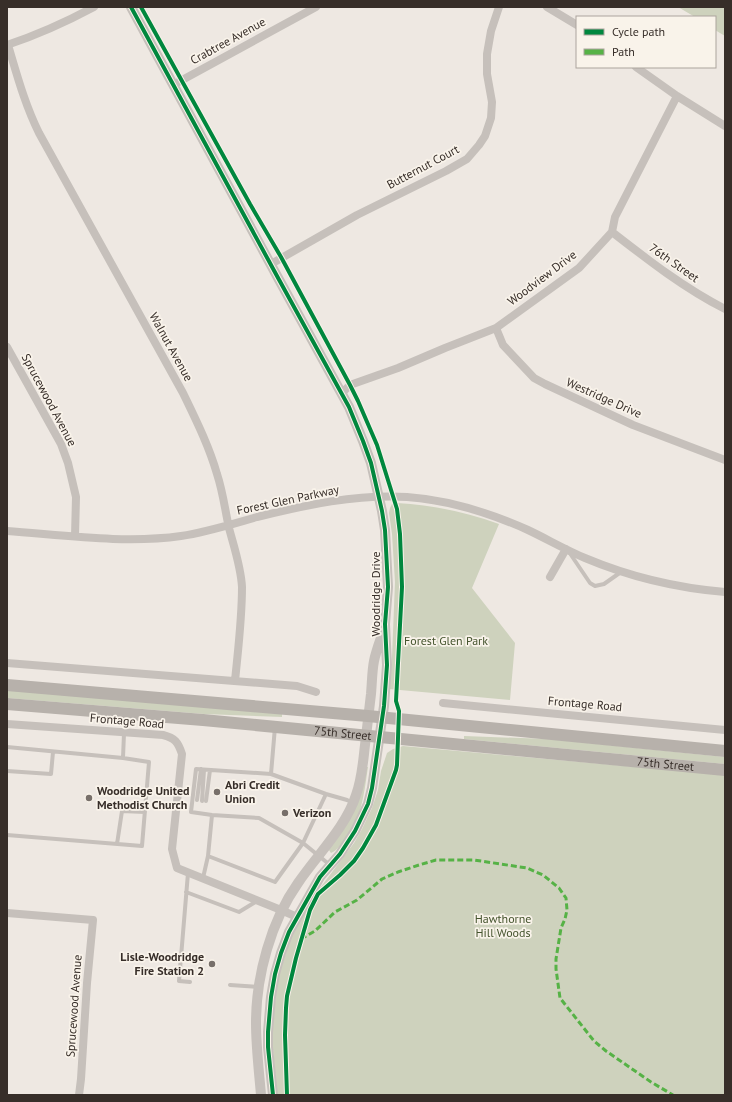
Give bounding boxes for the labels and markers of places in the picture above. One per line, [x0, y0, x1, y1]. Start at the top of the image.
place label: Abri Credit Union [225, 777, 281, 806]
place label: Woodridge United Methodist Church [97, 783, 190, 812]
marker: Abri Credit Union [212, 787, 222, 797]
marker: Woodridge United Methodist Church [84, 793, 94, 803]
place label: Verizon [292, 805, 331, 820]
marker: Verizon [280, 808, 290, 818]
place label: Lisle-Woodridge Fire Station 2 [120, 949, 204, 978]
marker: Lisle-Woodridge Fire Station 2 [207, 959, 217, 969]

